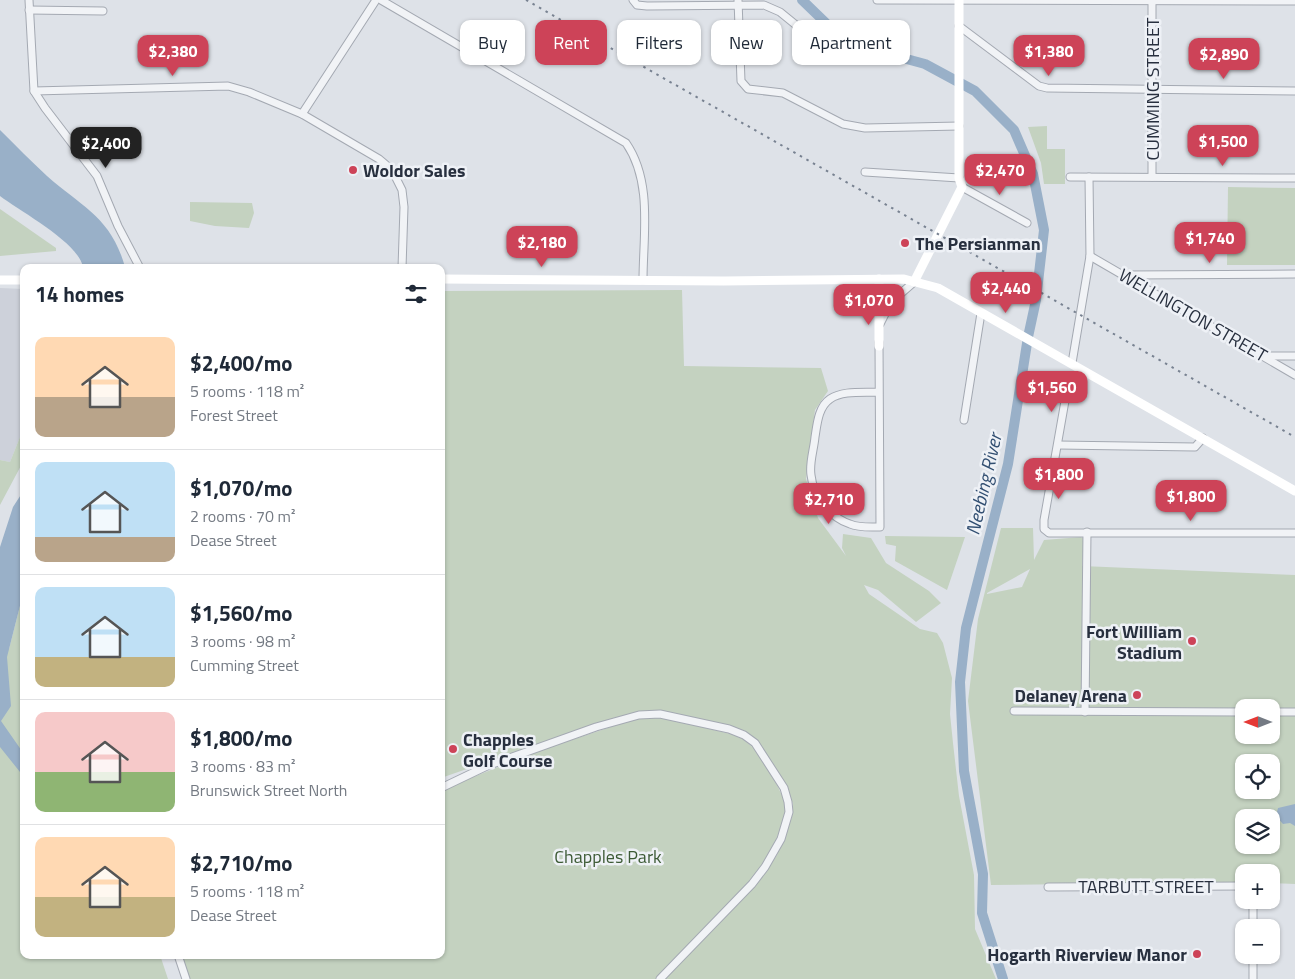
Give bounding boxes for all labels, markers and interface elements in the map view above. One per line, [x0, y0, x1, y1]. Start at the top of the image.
street label: CUMMING STREET [1139, 17, 1166, 160]
chip: Buy [460, 20, 525, 65]
chip: Rent [535, 20, 607, 65]
chip: Filters [617, 20, 701, 65]
chip: New [711, 20, 782, 65]
chip: Apartment [792, 20, 910, 65]
pin: $2,380 [132, 34, 214, 77]
pin: $1,380 [1008, 34, 1090, 77]
pin: $2,890 [1183, 38, 1265, 80]
text: $2,380 [148, 39, 198, 63]
text: $1,380 [1024, 39, 1074, 63]
text: $2,890 [1199, 42, 1249, 66]
pin: $1,500 [1182, 124, 1264, 167]
pin: $2,400 [65, 126, 147, 169]
text: $1,500 [1198, 129, 1248, 153]
text: $2,400 [81, 131, 131, 155]
pin: $2,470 [959, 154, 1041, 196]
place label: Woldor Sales [363, 157, 465, 184]
text: $2,470 [975, 158, 1025, 182]
marker: Woldor Sales [347, 164, 359, 176]
pin: $1,740 [1169, 222, 1251, 264]
pin: $2,180 [501, 226, 583, 268]
text: $1,740 [1185, 226, 1235, 250]
text: $2,180 [517, 230, 567, 254]
place label: The Persianman [915, 230, 1041, 257]
marker: The Persianman [899, 237, 911, 249]
street label: WELLINGTON STREET [1114, 261, 1273, 369]
pin: $2,440 [965, 272, 1047, 314]
text: $2,440 [981, 276, 1031, 300]
text: 14 homes [35, 278, 124, 310]
icon: filters [402, 280, 430, 308]
pin: $1,070 [828, 284, 910, 326]
text: $1,070 [844, 288, 894, 312]
text: $2,400/mo [190, 347, 292, 379]
icon: home [75, 357, 135, 417]
pin: $1,560 [1011, 370, 1093, 413]
text: $1,560 [1027, 375, 1077, 399]
text: 5 rooms · 118 m² [190, 379, 304, 403]
text: Forest Street [190, 403, 278, 427]
water label: Neebing River [957, 429, 1009, 538]
pin: $1,800 [1018, 458, 1100, 500]
text: $1,800 [1034, 462, 1084, 486]
text: $1,070/mo [190, 472, 292, 504]
pin: $1,800 [1150, 480, 1232, 522]
icon: home [75, 482, 135, 542]
pin: $2,710 [788, 482, 870, 525]
text: $1,800 [1166, 484, 1216, 508]
text: $2,710 [804, 487, 854, 511]
text: 2 rooms · 70 m² [190, 504, 295, 528]
text: Dease Street [190, 528, 277, 552]
text: $1,560/mo [190, 597, 292, 629]
icon: home [75, 607, 135, 667]
place label: Fort William Stadium [1086, 618, 1182, 666]
text: 3 rooms · 98 m² [190, 629, 295, 653]
marker: Fort William Stadium [1186, 635, 1198, 647]
text: Cumming Street [190, 653, 299, 677]
place label: Delaney Arena [1014, 682, 1127, 709]
marker: Delaney Arena [1131, 689, 1143, 701]
north arrow [1235, 699, 1280, 744]
map controls [1235, 699, 1280, 964]
text: $1,800/mo [190, 722, 292, 754]
place label: Chapples Golf Course [463, 726, 552, 774]
icon: home [75, 732, 135, 792]
marker: Chapples Golf Course [447, 743, 459, 755]
text: 3 rooms · 83 m² [190, 754, 295, 778]
button: locate [1235, 754, 1280, 799]
text: Brunswick Street North [190, 778, 347, 802]
button: layers [1235, 809, 1280, 854]
park label: Chapples Park [554, 843, 662, 870]
text: $2,710/mo [190, 847, 292, 879]
icon: home [75, 857, 135, 917]
button: + [1235, 864, 1280, 909]
street label: TARBUTT STREET [1078, 873, 1214, 900]
text: 5 rooms · 118 m² [190, 879, 304, 903]
text: Dease Street [190, 903, 277, 927]
button: − [1235, 919, 1280, 964]
place label: Hogarth Riverview Manor [987, 941, 1187, 968]
marker: Hogarth Riverview Manor [1191, 948, 1203, 960]

